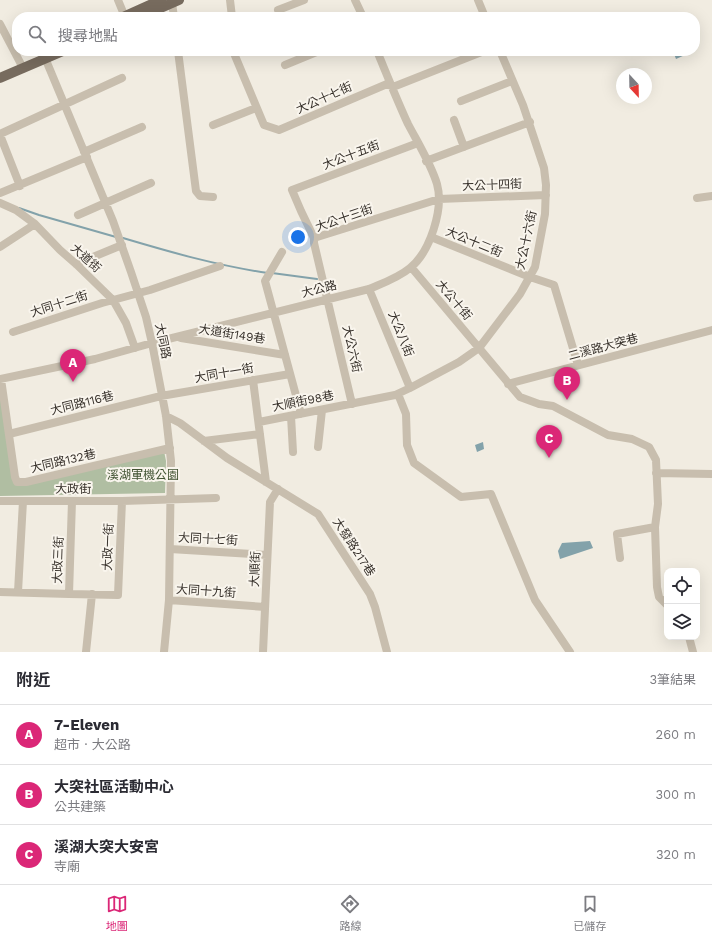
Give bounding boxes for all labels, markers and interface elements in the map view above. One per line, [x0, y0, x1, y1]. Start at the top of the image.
search box [12, 12, 700, 56]
icon: search [26, 23, 48, 45]
text: 搜尋地點 [58, 27, 118, 45]
north arrow [616, 68, 652, 104]
street label: 大公十七街 [294, 79, 354, 117]
street label: 大公十五街 [320, 138, 382, 172]
street label: 大公十四街 [462, 177, 522, 193]
street label: 大公十三街 [313, 202, 375, 234]
street label: 大公十六街 [513, 209, 539, 271]
street label: 大公十二街 [444, 224, 504, 260]
your location [288, 227, 308, 247]
street label: 大道街 [68, 241, 104, 275]
street label: 大公十街 [433, 277, 475, 323]
street label: 大公路 [300, 278, 338, 300]
street label: 大同十二街 [28, 288, 90, 320]
street label: 大公八街 [386, 309, 416, 359]
street label: 大同路 [152, 322, 174, 360]
street label: 大道街149巷 [198, 322, 266, 346]
street label: 大公六街 [340, 324, 364, 374]
street label: 二溪路大突巷 [566, 331, 640, 363]
pin: A [60, 349, 86, 382]
street label: 大同十一街 [193, 361, 255, 385]
pin: B [554, 367, 580, 400]
street label: 大同路116巷 [49, 388, 115, 418]
street label: 大順街98巷 [271, 388, 335, 414]
pin: C [536, 425, 562, 458]
street label: 大同路132巷 [29, 447, 97, 475]
park label: 溪湖軍機公園 [107, 468, 179, 482]
street label: 大政街 [55, 482, 91, 496]
street label: 大發路217巷 [330, 515, 378, 579]
street label: 大政一街 [100, 523, 116, 571]
street label: 大同十七街 [178, 530, 238, 548]
street label: 大政三街 [50, 536, 66, 584]
street label: 大順街 [247, 551, 263, 587]
map controls [664, 568, 700, 640]
button: locate [664, 568, 700, 604]
street label: 大同十九街 [176, 582, 236, 600]
button: layers [664, 604, 700, 640]
text: 附近 [16, 670, 50, 690]
text: 3筆結果 [649, 672, 696, 687]
text: 7-Eleven [54, 716, 119, 734]
text: A [25, 727, 33, 742]
text: 260 m [656, 727, 696, 742]
text: 超市 · 大公路 [54, 737, 131, 752]
text: 大突社區活動中心 [54, 778, 174, 796]
text: B [25, 787, 33, 802]
text: 300 m [655, 787, 696, 802]
text: 公共建築 [54, 799, 106, 814]
text: 溪湖大突大安宮 [54, 838, 159, 856]
text: C [25, 847, 33, 862]
text: 320 m [656, 847, 696, 862]
text: 寺廟 [54, 859, 80, 874]
tab: 地圖 [106, 893, 128, 933]
tab: 路線 [339, 893, 361, 933]
tab: 已儲存 [573, 893, 606, 933]

